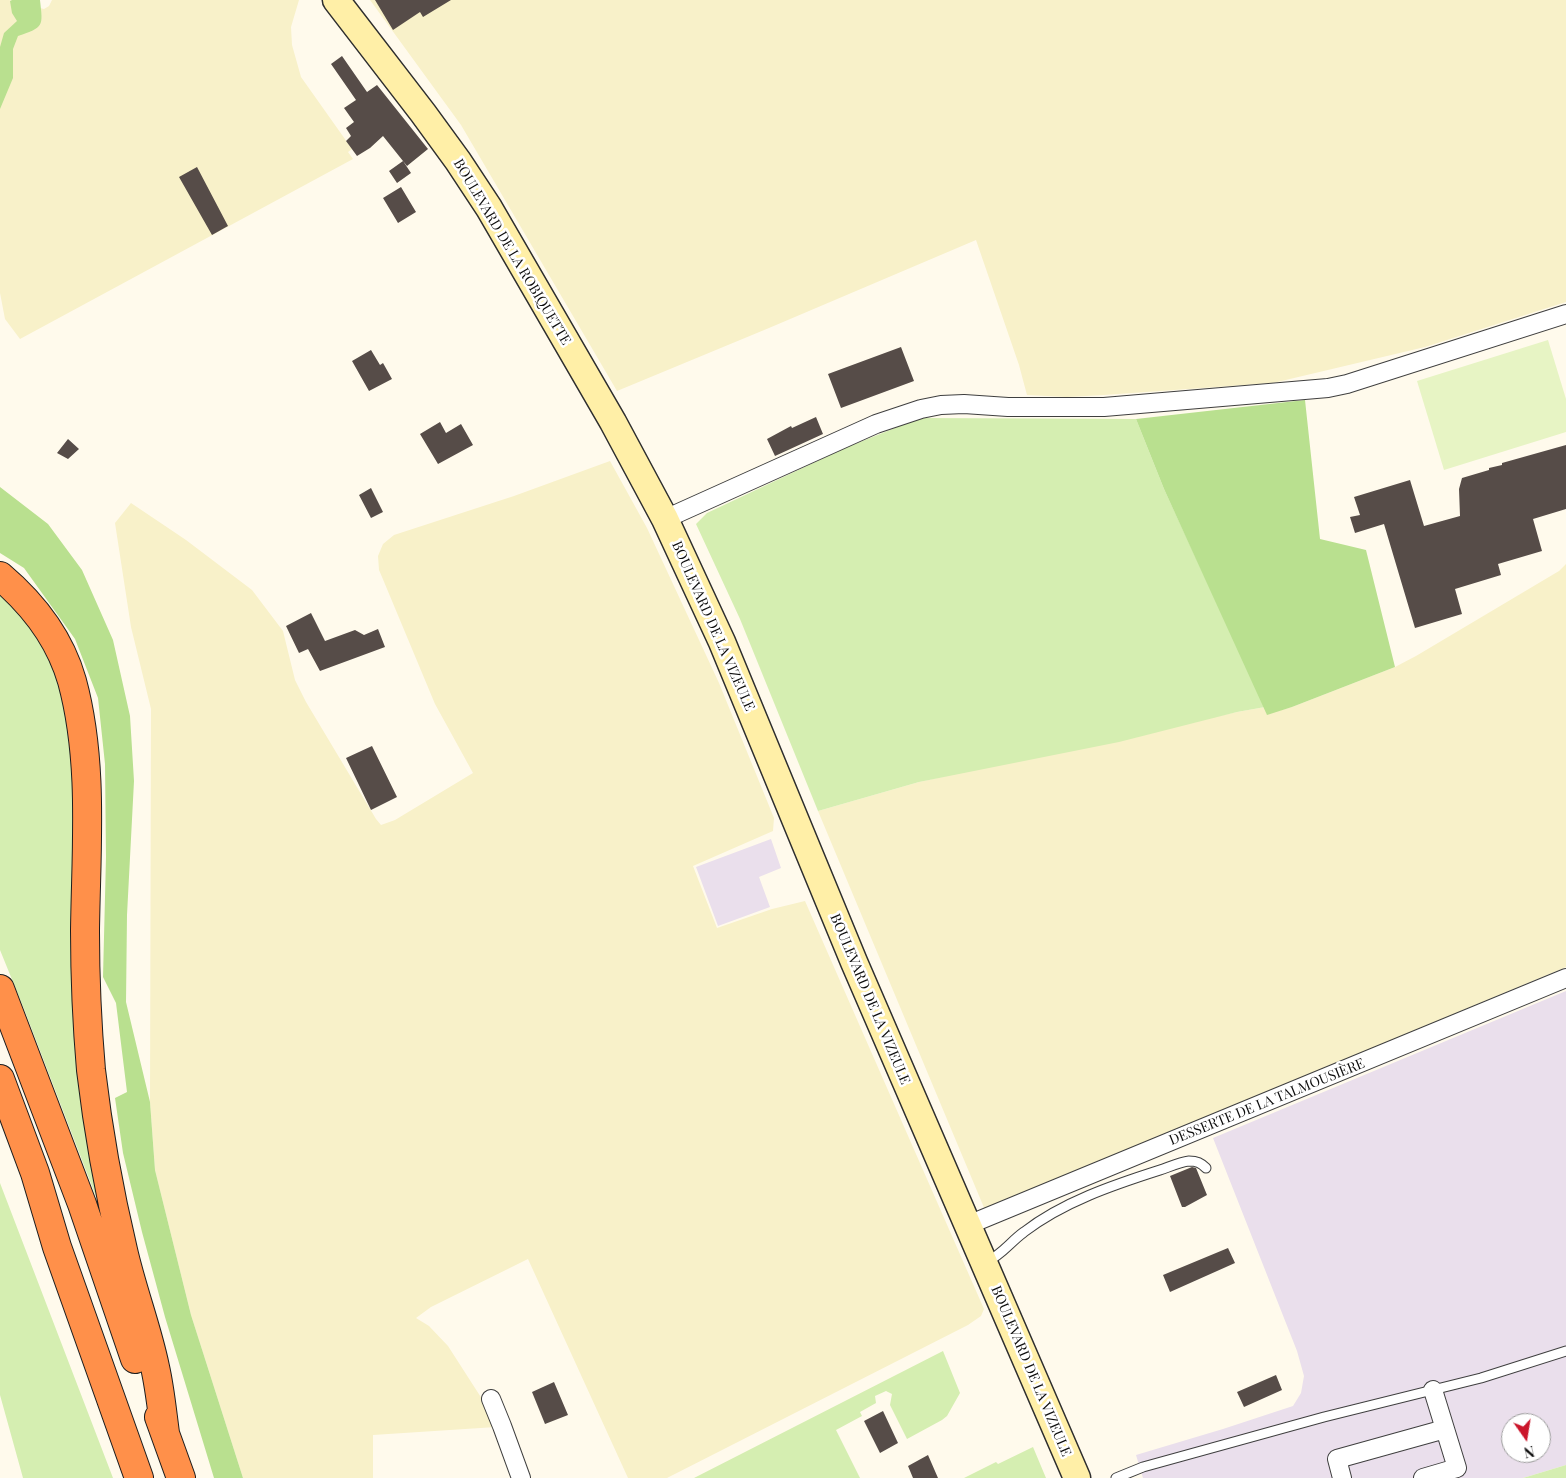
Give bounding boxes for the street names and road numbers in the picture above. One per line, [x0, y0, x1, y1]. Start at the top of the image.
street label: BOULEVARD DE LA ROBIQUETTE [450, 156, 574, 348]
street label: BOULEVARD DE LA VIZEULE [668, 539, 758, 713]
street label: BOULEVARD DE LA VIZEULE [826, 911, 914, 1087]
street label: DESSERTE DE LA TALMOUSIÈRE [1167, 1055, 1367, 1149]
street label: BOULEVARD DE LA VIZEULE [987, 1283, 1075, 1459]

